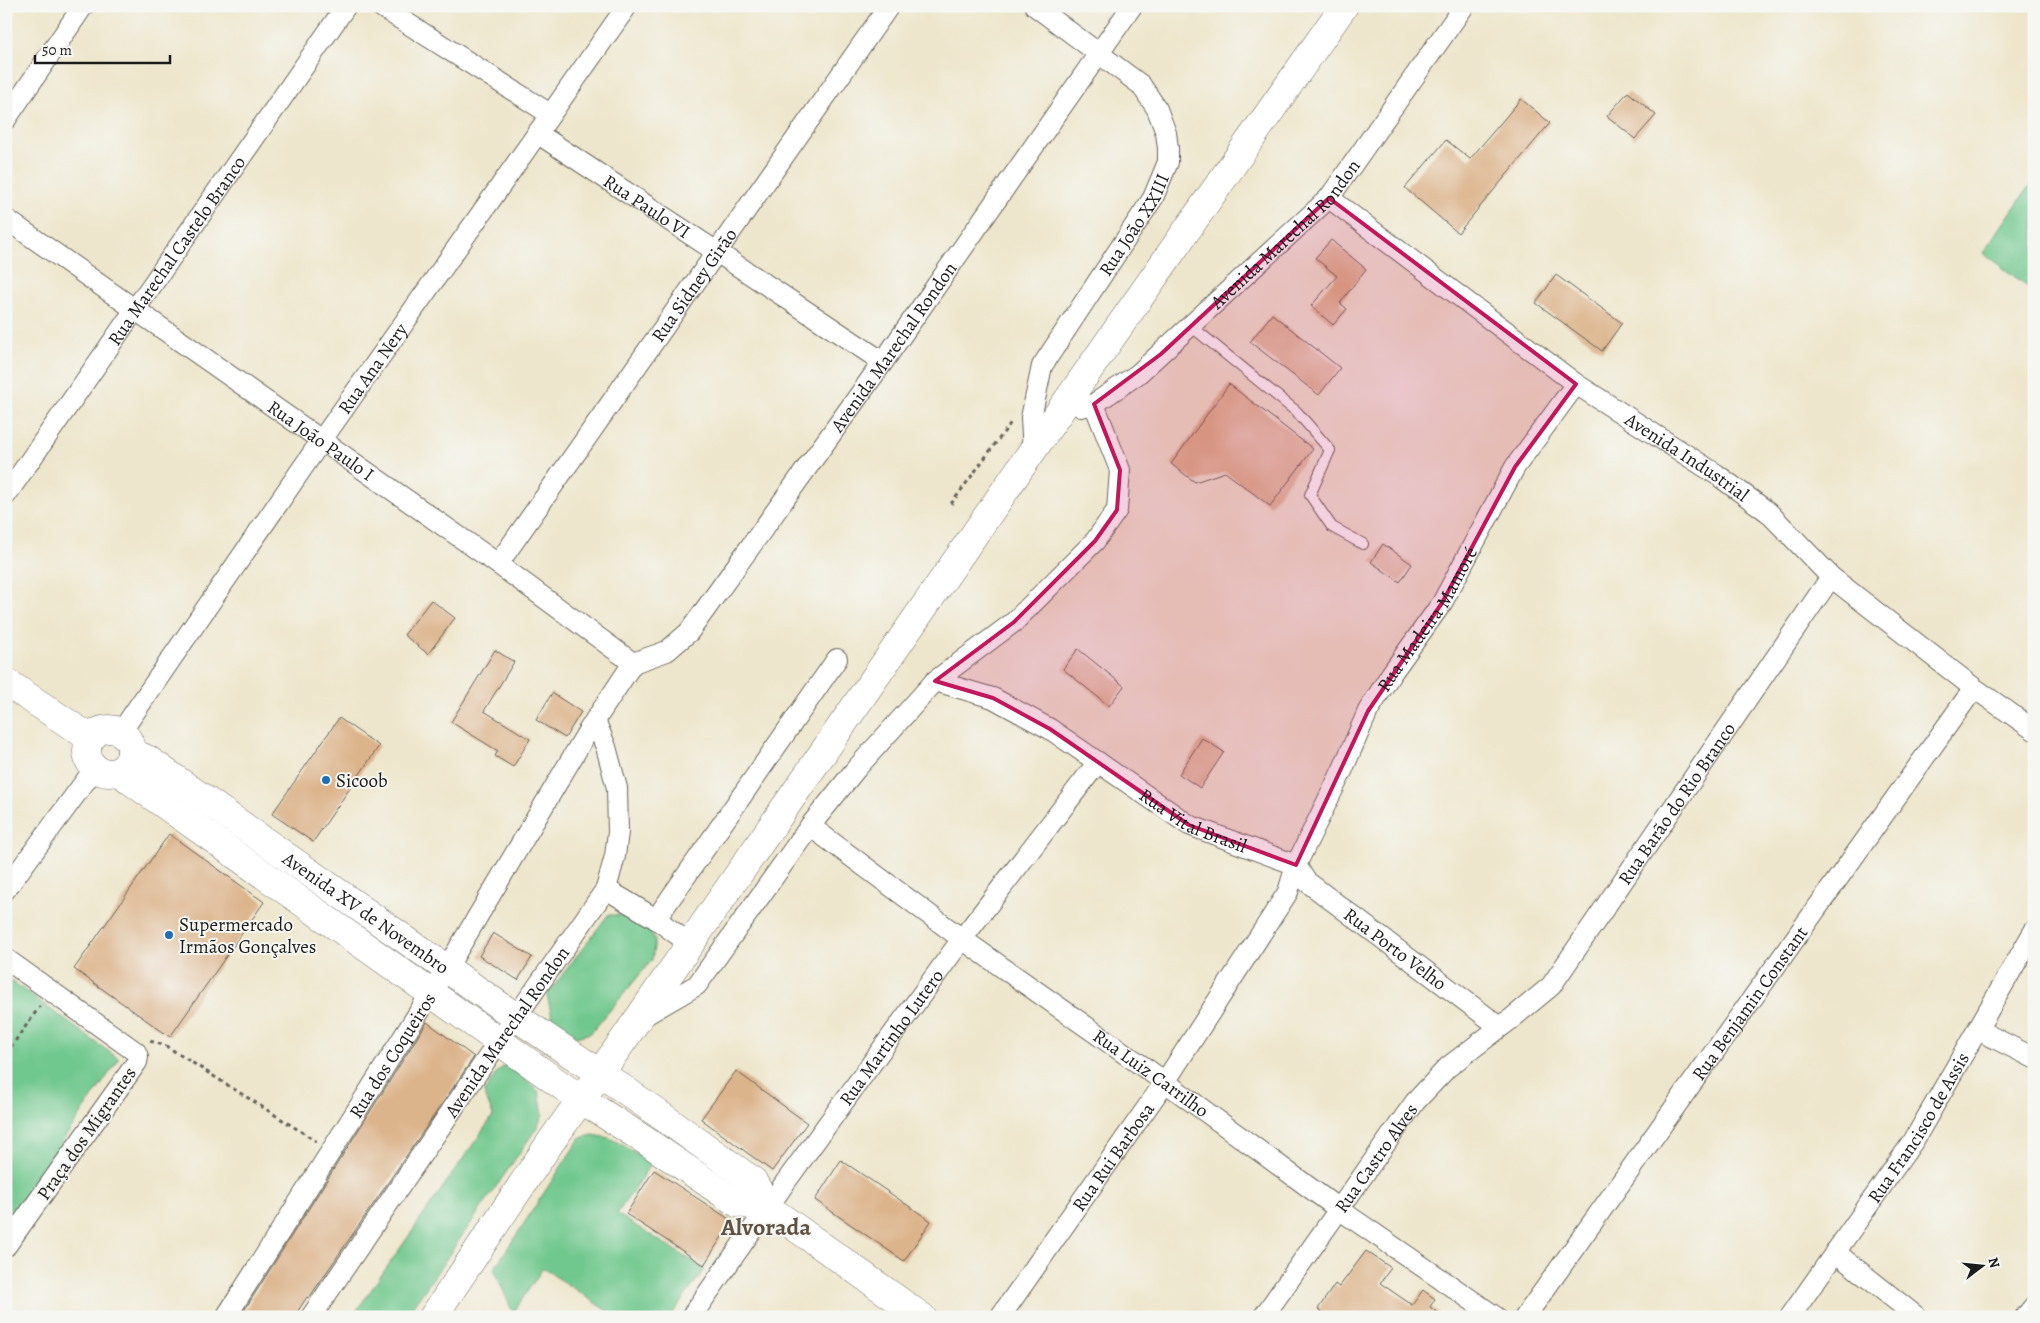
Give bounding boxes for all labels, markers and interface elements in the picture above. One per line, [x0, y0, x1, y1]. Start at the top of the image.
scale bar [35, 32, 170, 64]
text: 50 m [42, 40, 72, 60]
street label: Rua Marechal Castelo Branco [102, 151, 252, 351]
street label: Avenida Marechal Rondon [1204, 154, 1366, 316]
street label: Rua Paulo VI [598, 168, 695, 245]
street label: Rua João XXIII [1093, 170, 1176, 281]
street label: Rua Sidney Girão [646, 223, 744, 348]
street label: Avenida Marechal Rondon [824, 257, 963, 438]
street label: Rua Ana Nery [332, 318, 414, 420]
street label: Rua João Paulo I [262, 394, 379, 487]
street label: Avenida Industrial [1619, 406, 1754, 508]
street label: Rua Madeira Mamoré [1371, 542, 1484, 697]
street label: Rua Barão do Rio Branco [1612, 717, 1742, 890]
place label: Sicoob [336, 768, 388, 794]
marker: Sicoob [320, 774, 332, 786]
street label: Rua Vital Brasil [1134, 782, 1251, 860]
street label: Avenida XV de Novembro [276, 845, 454, 980]
street label: Rua Porto Velho [1338, 902, 1452, 997]
place label: Supermercado Irmãos Gonçalves [179, 912, 316, 960]
street label: Rua Benjamin Constant [1686, 921, 1814, 1086]
marker: Supermercado Irmãos Gonçalves [163, 929, 175, 941]
street label: Avenida Marechal Rondon [438, 941, 576, 1124]
street label: Rua Martinho Lutero [833, 964, 950, 1111]
street label: Rua dos Coqueiros [343, 988, 442, 1123]
street label: Rua Luiz Carrilho [1087, 1023, 1214, 1124]
street label: Rua Francisco de Assis [1862, 1048, 1976, 1209]
street label: Praça dos Migrantes [31, 1062, 143, 1205]
street label: Rua Rui Barbosa [1066, 1097, 1161, 1217]
street label: Rua Castro Alves [1329, 1098, 1424, 1218]
district label: Alvorada [720, 1211, 811, 1243]
north arrow [1958, 1240, 2008, 1290]
text: N [1983, 1255, 2005, 1270]

